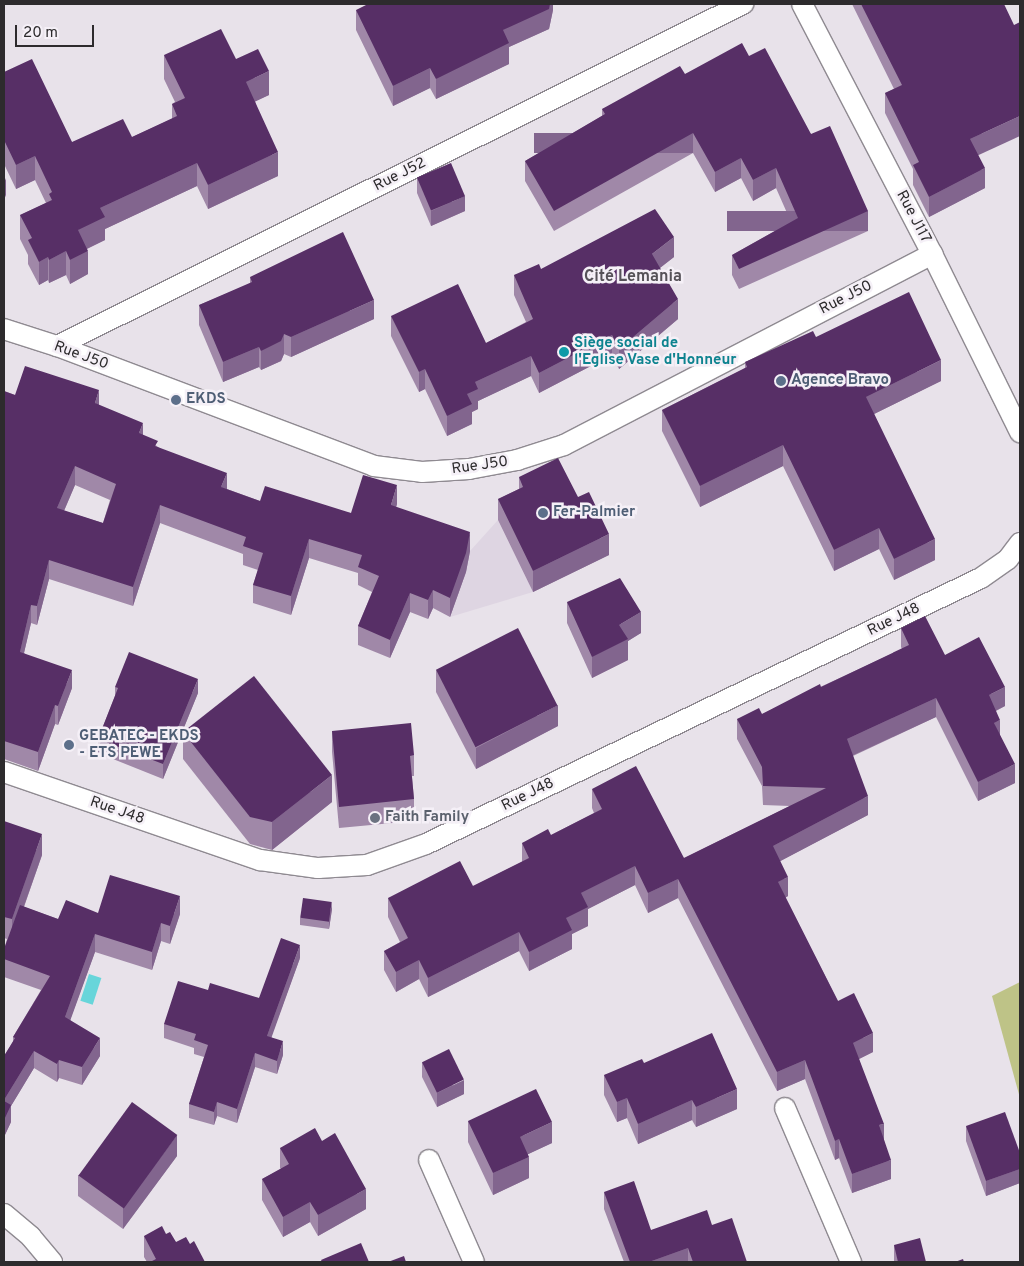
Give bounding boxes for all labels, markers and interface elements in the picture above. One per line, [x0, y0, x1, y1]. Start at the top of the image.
scale bar [18, 15, 96, 47]
text: 20 m [23, 24, 58, 43]
street label: Rue J52 [371, 154, 429, 196]
street label: Rue J117 [892, 188, 934, 246]
district label: Cité Lemania [584, 267, 682, 287]
street label: Rue J50 [817, 277, 875, 319]
place label: Siège social de l'Eglise Vase d'Honneur [574, 334, 737, 369]
street label: Rue J50 [51, 338, 111, 374]
marker: Siège social de l'Eglise Vase d'Honneur [558, 346, 570, 358]
place label: Agence Bravo [791, 372, 889, 390]
marker: Agence Bravo [775, 375, 787, 387]
place label: EKDS [186, 391, 226, 409]
marker: EKDS [170, 394, 182, 406]
street label: Rue J50 [451, 453, 509, 479]
place label: Fer-Palmier [553, 504, 635, 522]
marker: Fer-Palmier [537, 507, 549, 519]
street label: Rue J48 [865, 600, 923, 640]
place label: GEBATEC - EKDS - ETS PEWE [79, 727, 199, 762]
marker: GEBATEC - EKDS - ETS PEWE [63, 739, 75, 751]
street label: Rue J48 [499, 775, 557, 815]
street label: Rue J48 [87, 793, 147, 829]
place label: Faith Family [385, 809, 469, 827]
marker: Faith Family [369, 812, 381, 824]

